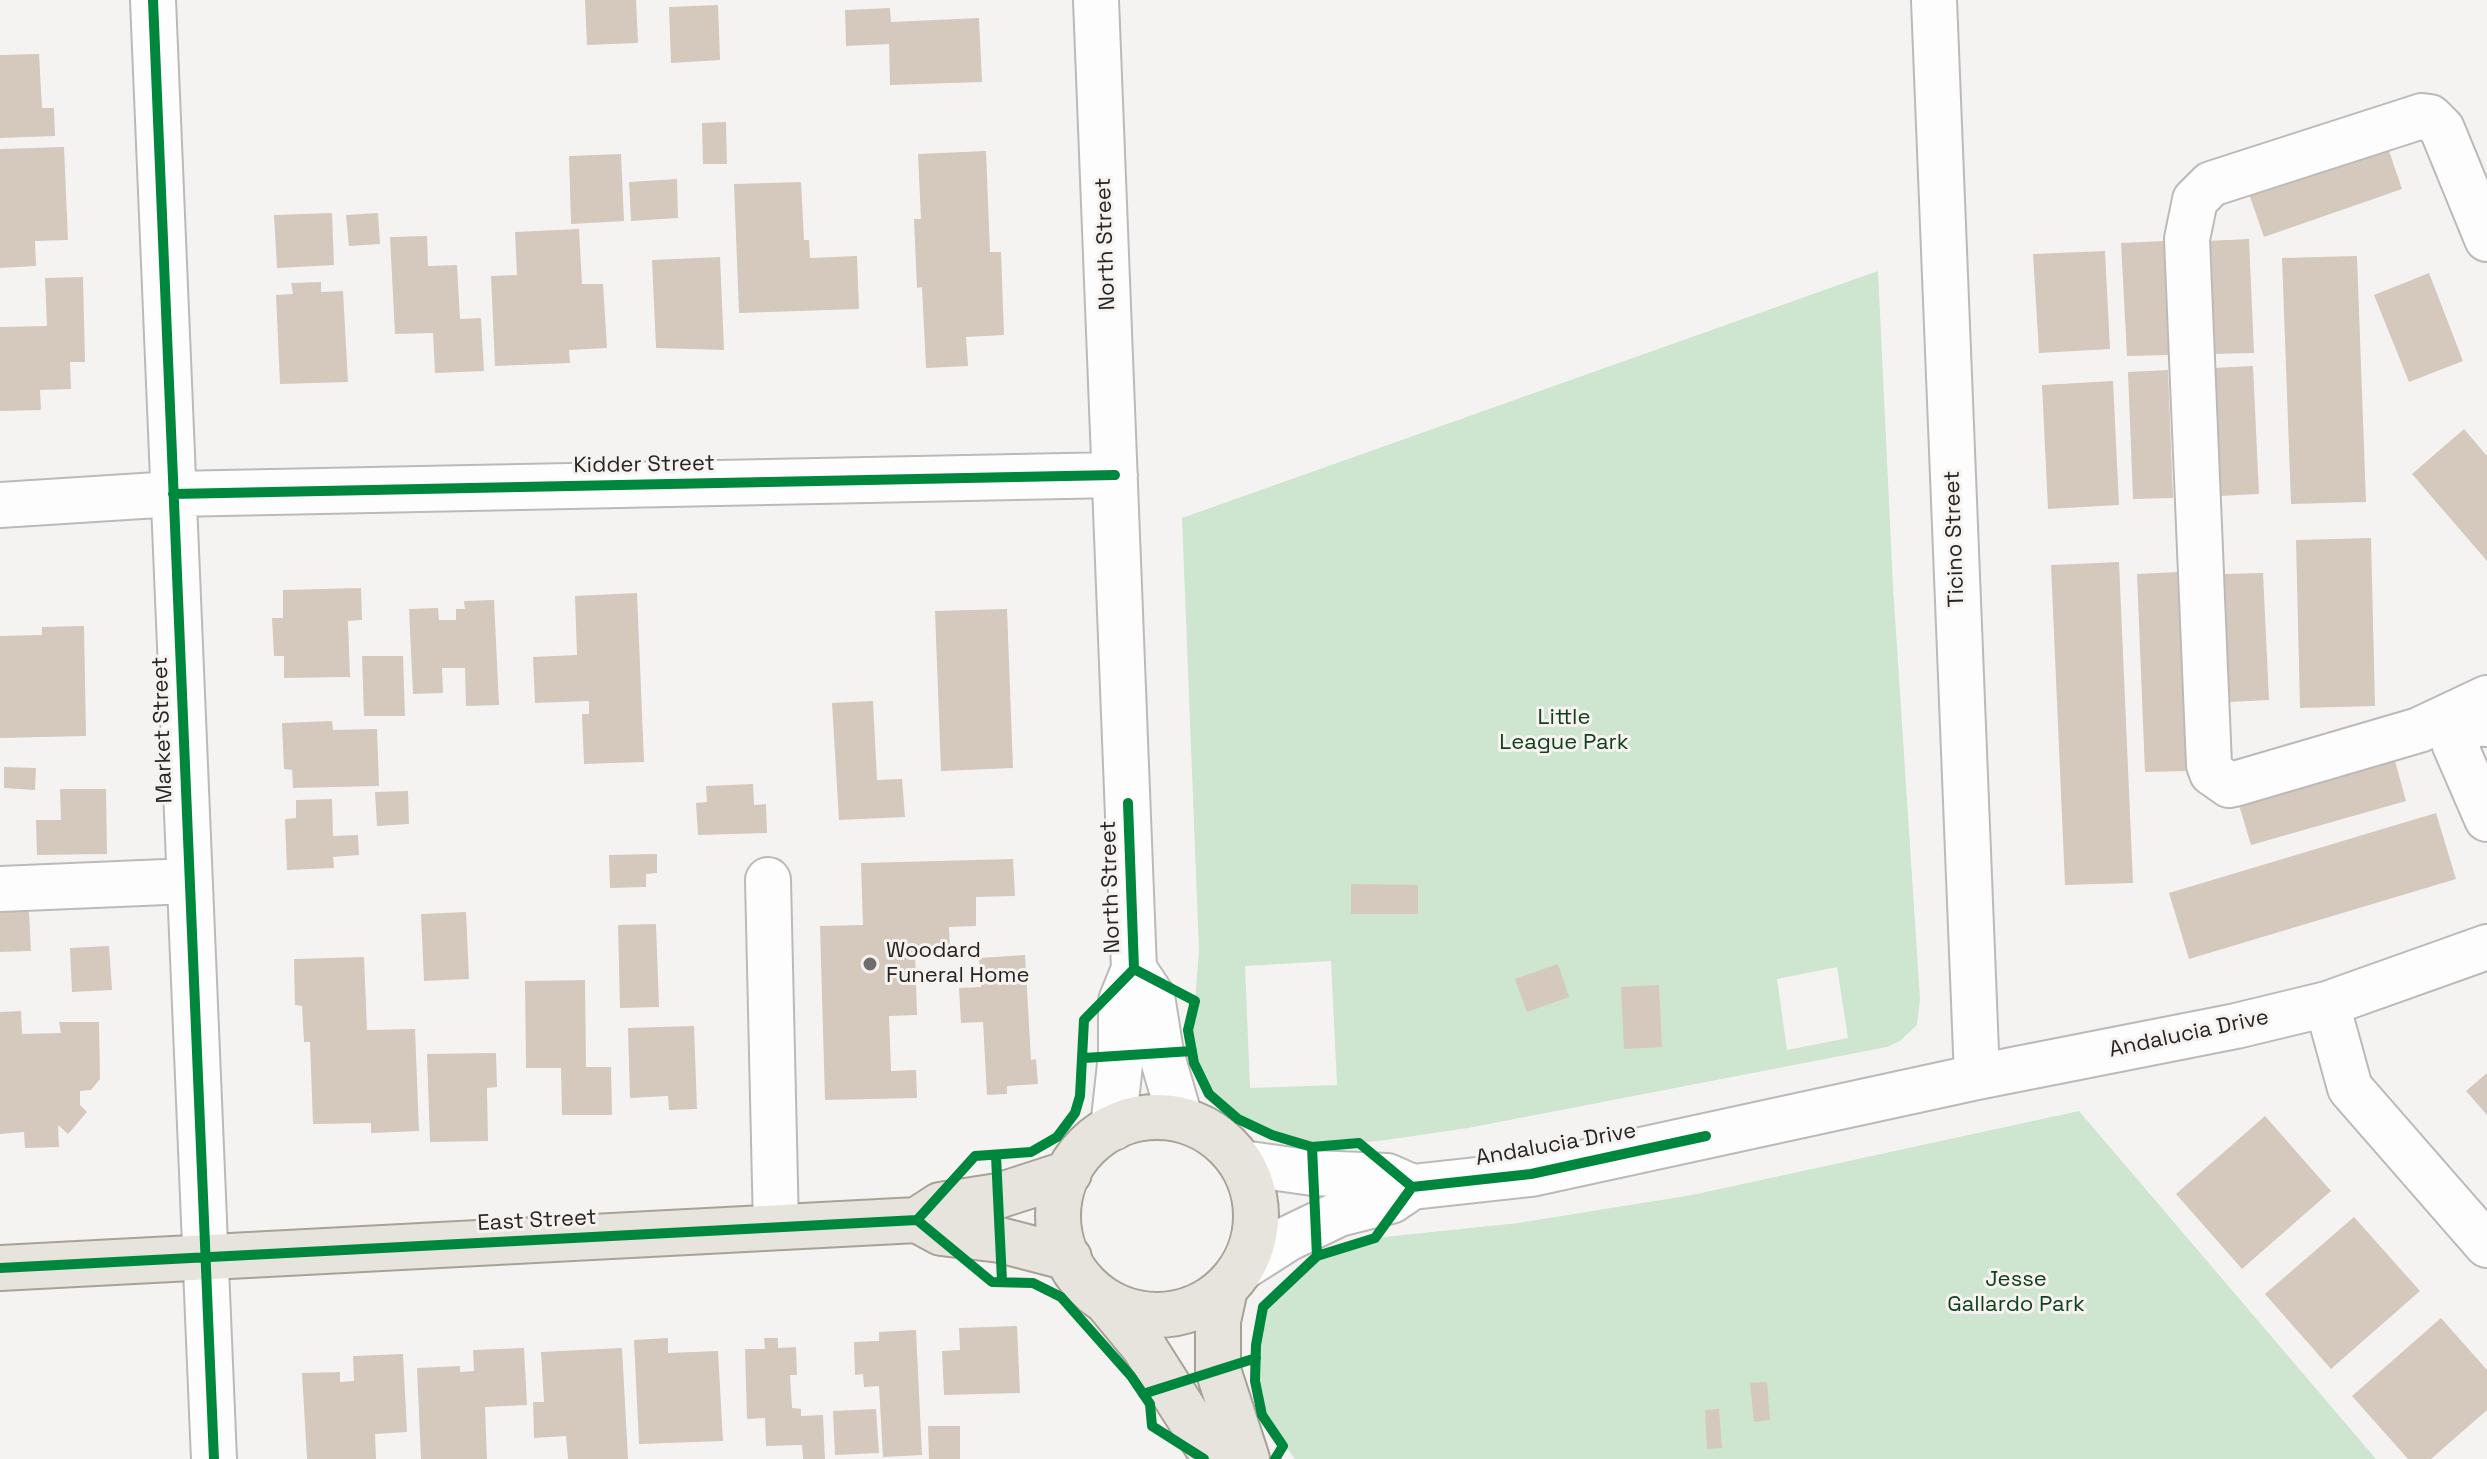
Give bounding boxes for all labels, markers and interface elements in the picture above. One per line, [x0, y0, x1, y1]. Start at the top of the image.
street label: North Street [1090, 177, 1122, 311]
street label: Kidder Street [573, 451, 715, 479]
street label: Ticino Street [1939, 470, 1971, 608]
street label: Market Street [147, 656, 179, 804]
park label: Little League Park [1499, 705, 1629, 756]
street label: North Street [1095, 820, 1127, 954]
place label: Woodard Funeral Home [886, 938, 1029, 990]
marker: Woodard Funeral Home [861, 955, 879, 973]
street label: Andalucia Drive [2107, 1004, 2271, 1064]
street label: Andalucia Drive [1474, 1118, 1638, 1172]
street label: East Street [477, 1205, 597, 1237]
park label: Jesse Gallardo Park [1947, 1267, 2085, 1318]

